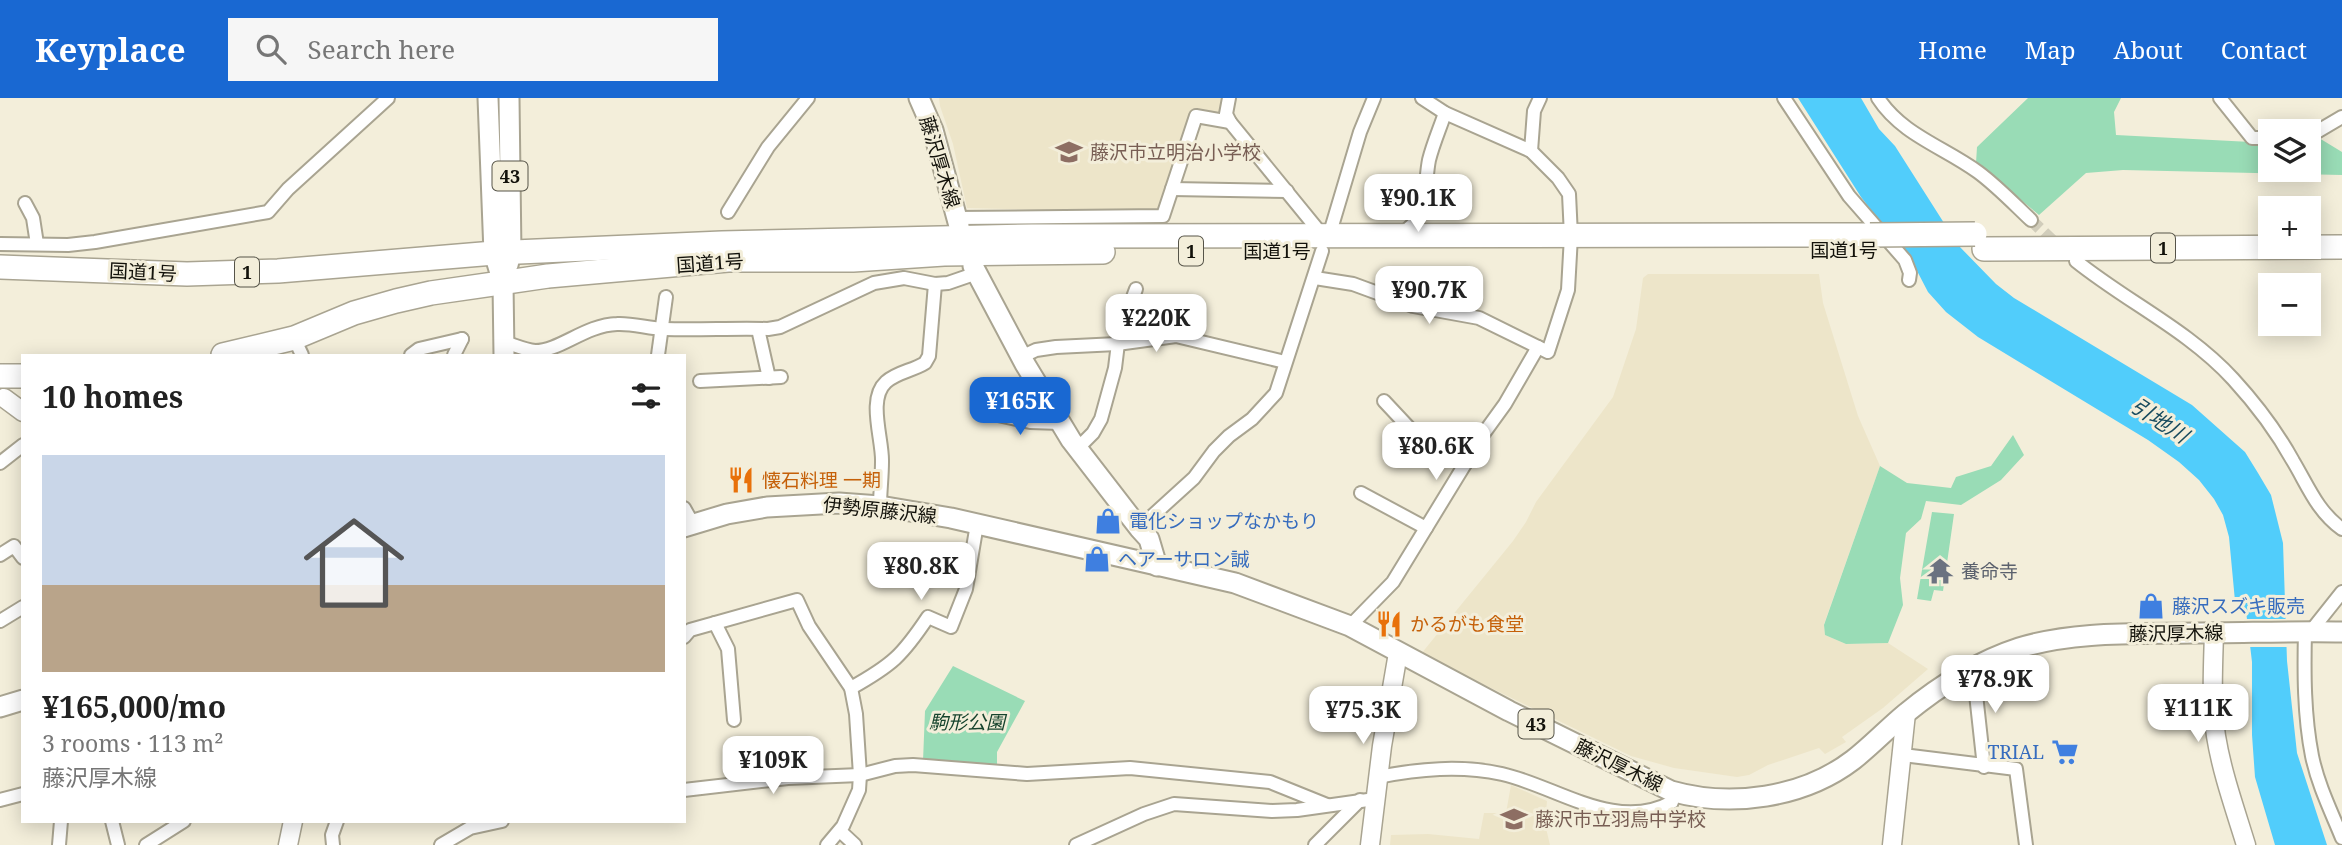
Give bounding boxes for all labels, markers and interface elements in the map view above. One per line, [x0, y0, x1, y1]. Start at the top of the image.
search box [228, 18, 718, 81]
text: Keyplace [35, 27, 186, 72]
icon: search [252, 30, 290, 68]
text: Search here [308, 31, 455, 67]
text: Home [1918, 33, 1987, 66]
text: Map [2025, 33, 2076, 66]
text: About [2114, 33, 2183, 66]
text: Contact [2221, 33, 2307, 66]
street label: 藤沢厚木線 [914, 113, 966, 211]
map controls [2258, 119, 2321, 336]
button: layers [2258, 119, 2321, 182]
school or university icon: 藤沢市立明治小学校 [1054, 137, 1084, 167]
place label: 藤沢市立明治小学校 [1090, 139, 1261, 165]
road number: 43 [492, 162, 528, 190]
pin: ¥90.1K [1361, 174, 1475, 234]
text: ¥90.1K [1380, 181, 1456, 213]
button: + [2258, 196, 2321, 259]
road number: 1 [2151, 233, 2175, 262]
road number: 1 [1179, 236, 1203, 266]
street label: 国道1号 [1810, 237, 1878, 263]
street label: 国道1号 [1243, 238, 1311, 264]
street label: 国道1号 [675, 248, 745, 278]
street label: 国道1号 [109, 257, 177, 287]
road number: 1 [235, 258, 259, 286]
pin: ¥90.7K [1372, 266, 1486, 326]
text: ¥90.7K [1391, 273, 1467, 305]
button: − [2258, 273, 2321, 336]
pin: ¥220K [1107, 294, 1205, 354]
text: ¥220K [1122, 301, 1190, 333]
text: 10 homes [42, 376, 183, 417]
icon: filters [627, 377, 665, 415]
pin: ¥165K [971, 378, 1069, 437]
text: ¥165K [986, 384, 1054, 416]
water label: 引地川 [2126, 391, 2196, 450]
pin: ¥80.6K [1379, 422, 1493, 482]
text: ¥80.6K [1398, 429, 1474, 461]
restaurant icon: 懐石料理 一期 [726, 465, 756, 495]
place label: 懐石料理 一期 [762, 467, 881, 493]
street label: 伊勢原藤沢線 [822, 491, 938, 529]
icon: home [291, 500, 417, 626]
shop icon: 電化ショップなかもり [1093, 506, 1123, 536]
place label: 電化ショップなかもり [1129, 508, 1319, 534]
pin: ¥80.8K [864, 542, 978, 602]
shop icon: ヘアーサロン誠 [1082, 544, 1112, 574]
place label: ヘアーサロン誠 [1118, 546, 1249, 572]
text: ¥80.8K [883, 549, 959, 581]
temple icon: 養命寺 [1925, 556, 1955, 586]
place label: 養命寺 [1961, 558, 2018, 584]
shop icon: 藤沢スズキ販売 [2136, 591, 2166, 621]
place label: 藤沢スズキ販売 [2172, 593, 2305, 619]
restaurant icon: かるがも食堂 [1374, 609, 1404, 639]
place label: かるがも食堂 [1410, 611, 1524, 637]
street label: 藤沢厚木線 [2128, 619, 2224, 647]
pin: ¥78.9K [1938, 656, 2052, 715]
text: ¥78.9K [1957, 662, 2033, 694]
pin: ¥111K [2149, 684, 2247, 744]
text: ¥165,000/mo [42, 686, 226, 727]
pin: ¥75.3K [1306, 686, 1420, 746]
text: ¥111K [2164, 691, 2232, 723]
text: ¥75.3K [1325, 693, 1401, 725]
park label: 駒形公園 [929, 709, 1008, 735]
road number: 43 [1518, 710, 1554, 738]
text: 3 rooms · 113 m² [42, 727, 224, 759]
street label: 藤沢厚木線 [1571, 732, 1667, 798]
pin: ¥109K [724, 736, 822, 796]
supermarket icon: TRIAL [2050, 737, 2080, 767]
place label: TRIAL [1988, 739, 2044, 765]
text: ¥109K [739, 743, 807, 775]
text: 藤沢厚木線 [42, 761, 157, 793]
school or university icon: 藤沢市立羽鳥中学校 [1499, 804, 1529, 834]
place label: 藤沢市立羽鳥中学校 [1535, 806, 1706, 832]

